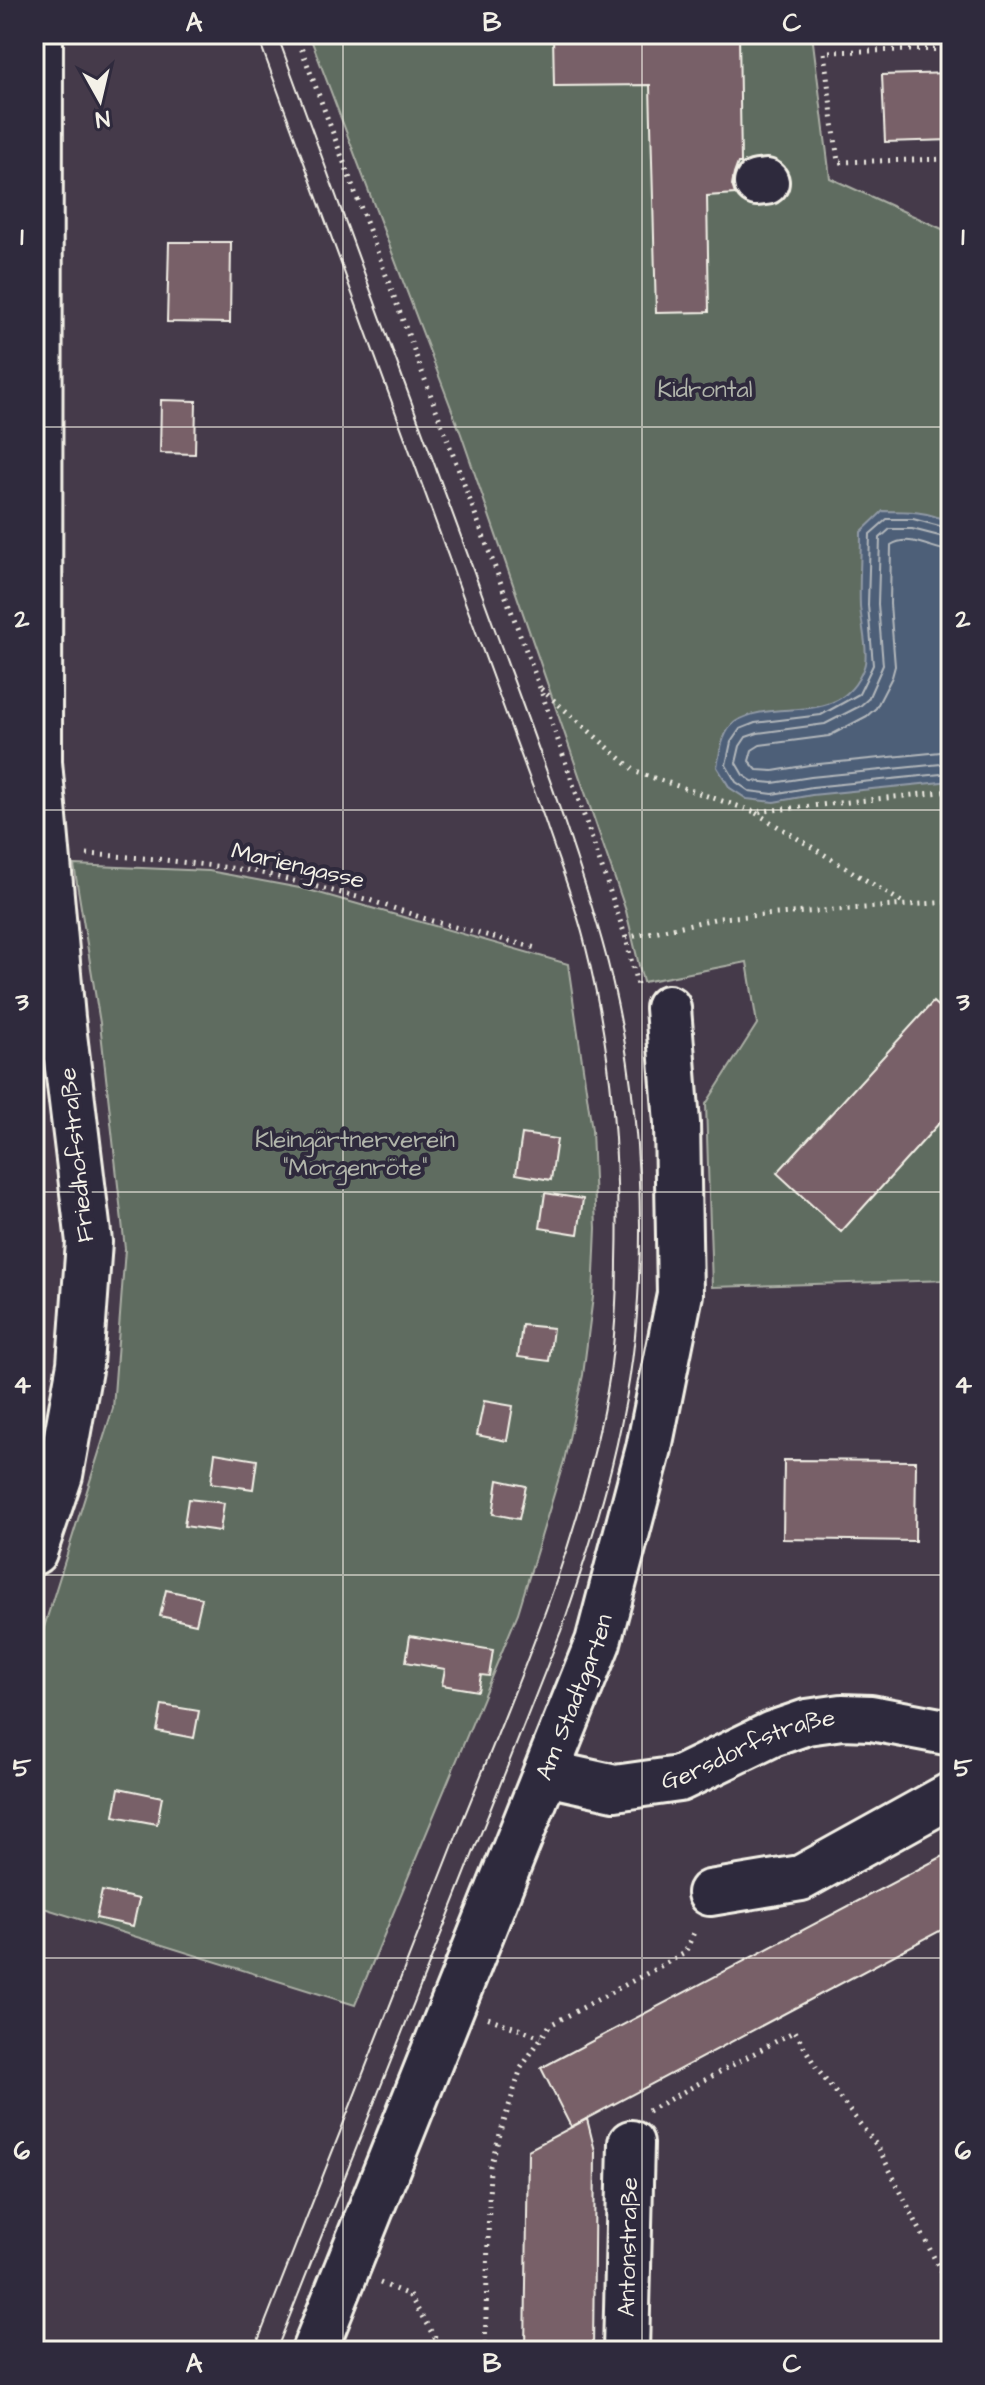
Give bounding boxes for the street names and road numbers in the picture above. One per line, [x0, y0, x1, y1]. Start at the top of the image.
street label: Mariengasse [228, 834, 368, 899]
street label: Friedhofstraße [51, 1066, 103, 1244]
street label: Am Stadtgarten [527, 1611, 622, 1785]
street label: Gersdorfstraße [660, 1701, 837, 1798]
street label: Antonstraße [610, 2177, 647, 2317]

